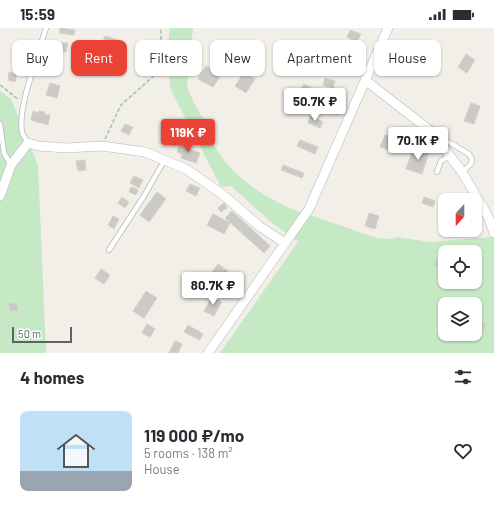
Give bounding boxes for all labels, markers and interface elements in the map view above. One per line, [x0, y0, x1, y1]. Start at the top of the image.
text: 15:59 [20, 5, 55, 23]
chip: Buy [12, 40, 63, 76]
chip: Rent [71, 40, 127, 76]
chip: Filters [135, 40, 202, 76]
chip: New [210, 40, 265, 76]
chip: Apartment [273, 40, 366, 76]
chip: House [374, 40, 441, 76]
pin: 50.7K ₽ [278, 88, 352, 122]
text: 50.7K ₽ [293, 93, 337, 109]
pin: 119K ₽ [155, 119, 221, 153]
text: 119K ₽ [170, 124, 206, 140]
pin: 70.1K ₽ [381, 127, 455, 161]
text: 70.1K ₽ [397, 132, 439, 148]
north arrow [438, 193, 482, 237]
map controls [438, 193, 482, 341]
button: locate [438, 245, 482, 289]
pin: 80.7K ₽ [176, 272, 250, 306]
text: 80.7K ₽ [191, 277, 235, 293]
button: layers [438, 297, 482, 341]
scale bar [12, 325, 72, 344]
text: 50 m [18, 327, 41, 340]
icon: filters [452, 366, 474, 388]
text: 4 homes [20, 367, 84, 387]
text: 119 000 ₽/mo [144, 425, 244, 445]
icon: home [52, 427, 100, 475]
icon: heart [452, 440, 474, 462]
text: 5 rooms · 138 m² [144, 445, 233, 461]
text: House [144, 461, 180, 477]

